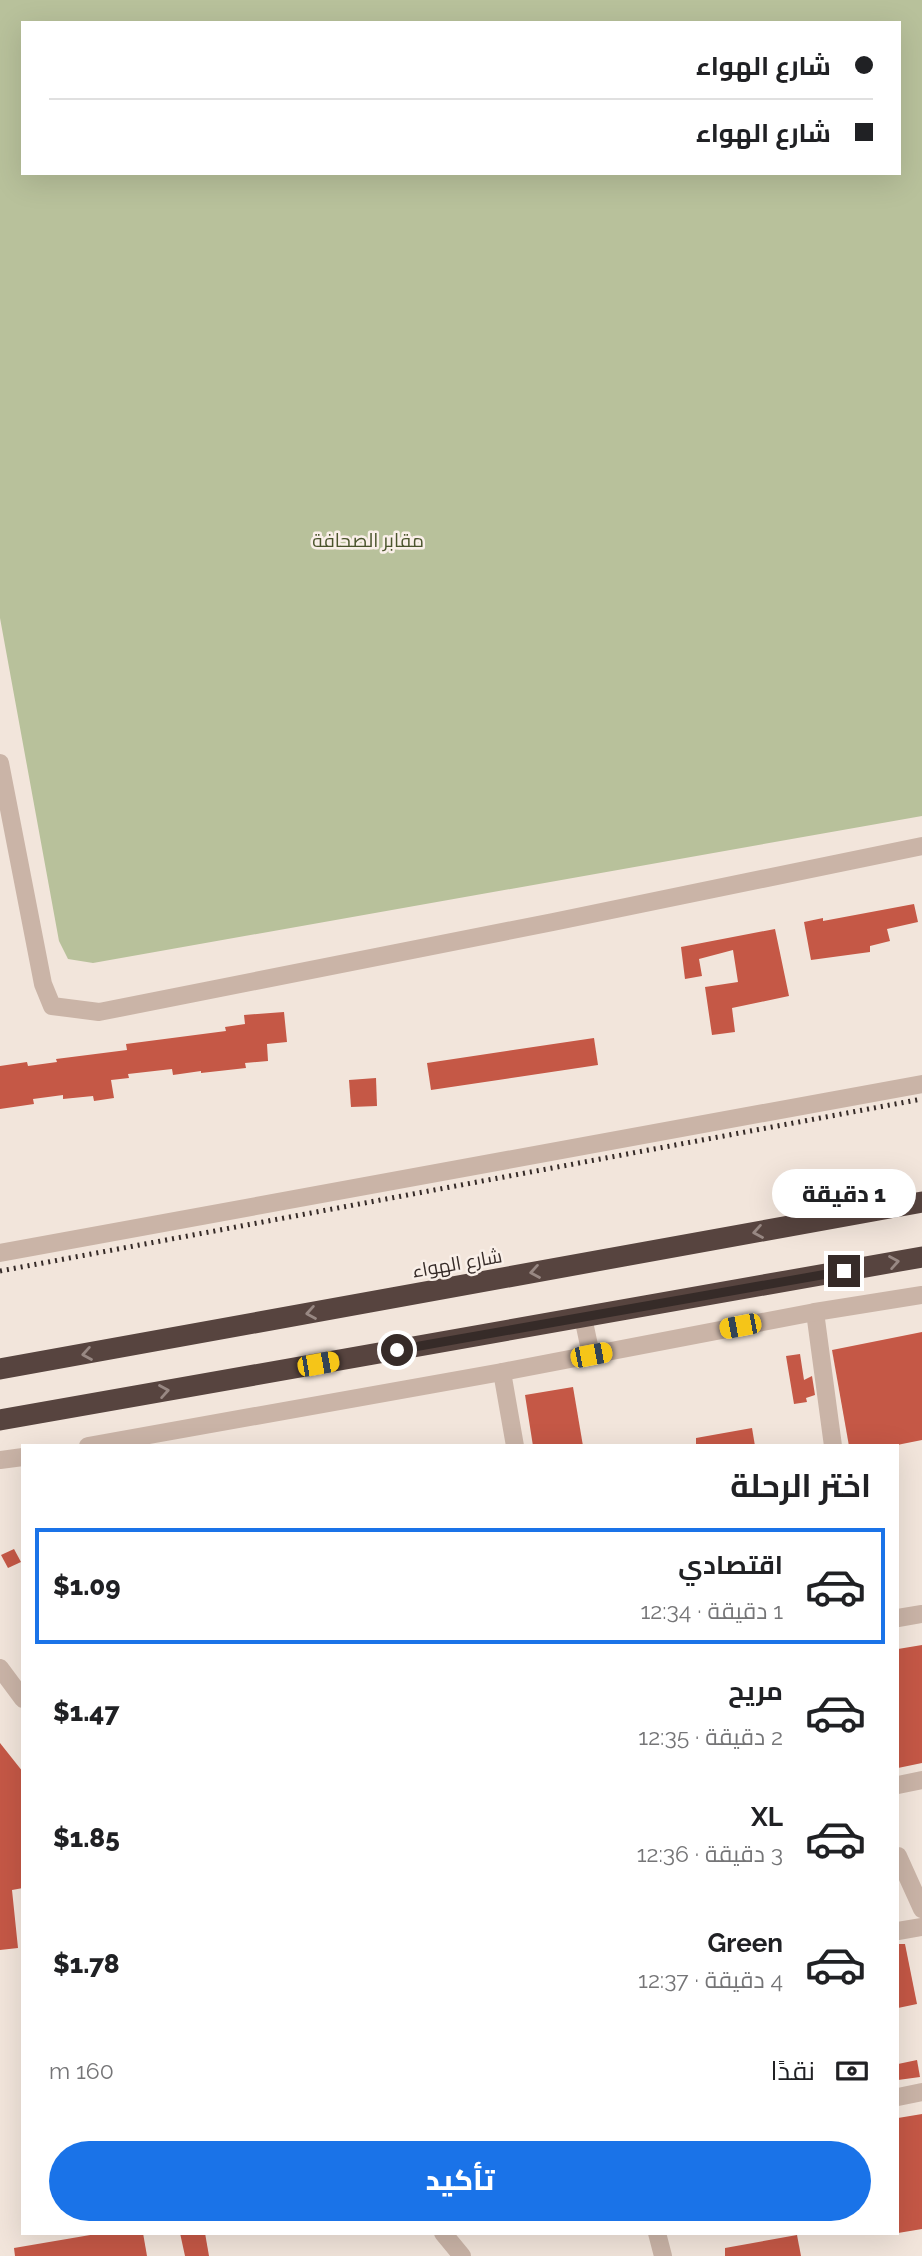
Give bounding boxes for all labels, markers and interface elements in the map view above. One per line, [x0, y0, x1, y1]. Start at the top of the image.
text: شارع الهواء [696, 51, 831, 81]
text: شارع الهواء [696, 118, 831, 148]
park label: مقابر الصحافة [312, 529, 424, 552]
callout: 1 دقيقة [772, 1170, 916, 1218]
text: 1 دقيقة [802, 1180, 886, 1207]
one-way arrow [752, 1224, 764, 1239]
street label: شارع الهواء [410, 1244, 504, 1285]
route end [828, 1255, 860, 1287]
one-way arrow [888, 1255, 900, 1270]
one-way arrow [529, 1264, 541, 1279]
one-way arrow [305, 1305, 317, 1320]
car [718, 1312, 763, 1340]
route start [381, 1334, 413, 1366]
car [569, 1341, 614, 1369]
one-way arrow [81, 1345, 93, 1360]
car [296, 1350, 341, 1378]
one-way arrow [158, 1384, 170, 1399]
text: اختر الرحلة [730, 1467, 871, 1504]
text: اقتصادي [678, 1550, 783, 1580]
icon: car [804, 1555, 867, 1618]
text: $1.09 [53, 1571, 121, 1601]
text: 1 دقيقة · 12:34 [640, 1597, 783, 1624]
text: مريح [728, 1676, 783, 1706]
icon: car [804, 1681, 867, 1744]
text: $1.47 [53, 1697, 119, 1727]
text: 2 دقيقة · 12:35 [638, 1723, 783, 1750]
text: XL [751, 1802, 783, 1832]
icon: car [804, 1807, 867, 1870]
text: $1.85 [53, 1823, 120, 1853]
text: 3 دقيقة · 12:36 [637, 1840, 783, 1867]
text: Green [707, 1928, 783, 1958]
icon: car [804, 1933, 867, 1996]
text: $1.78 [53, 1949, 120, 1979]
text: 4 دقيقة · 12:37 [638, 1966, 783, 1993]
icon: cash [833, 2052, 871, 2090]
text: نقدًا [771, 2056, 815, 2086]
text: 160 m [49, 2057, 114, 2084]
button: تأكيد [49, 2141, 871, 2221]

